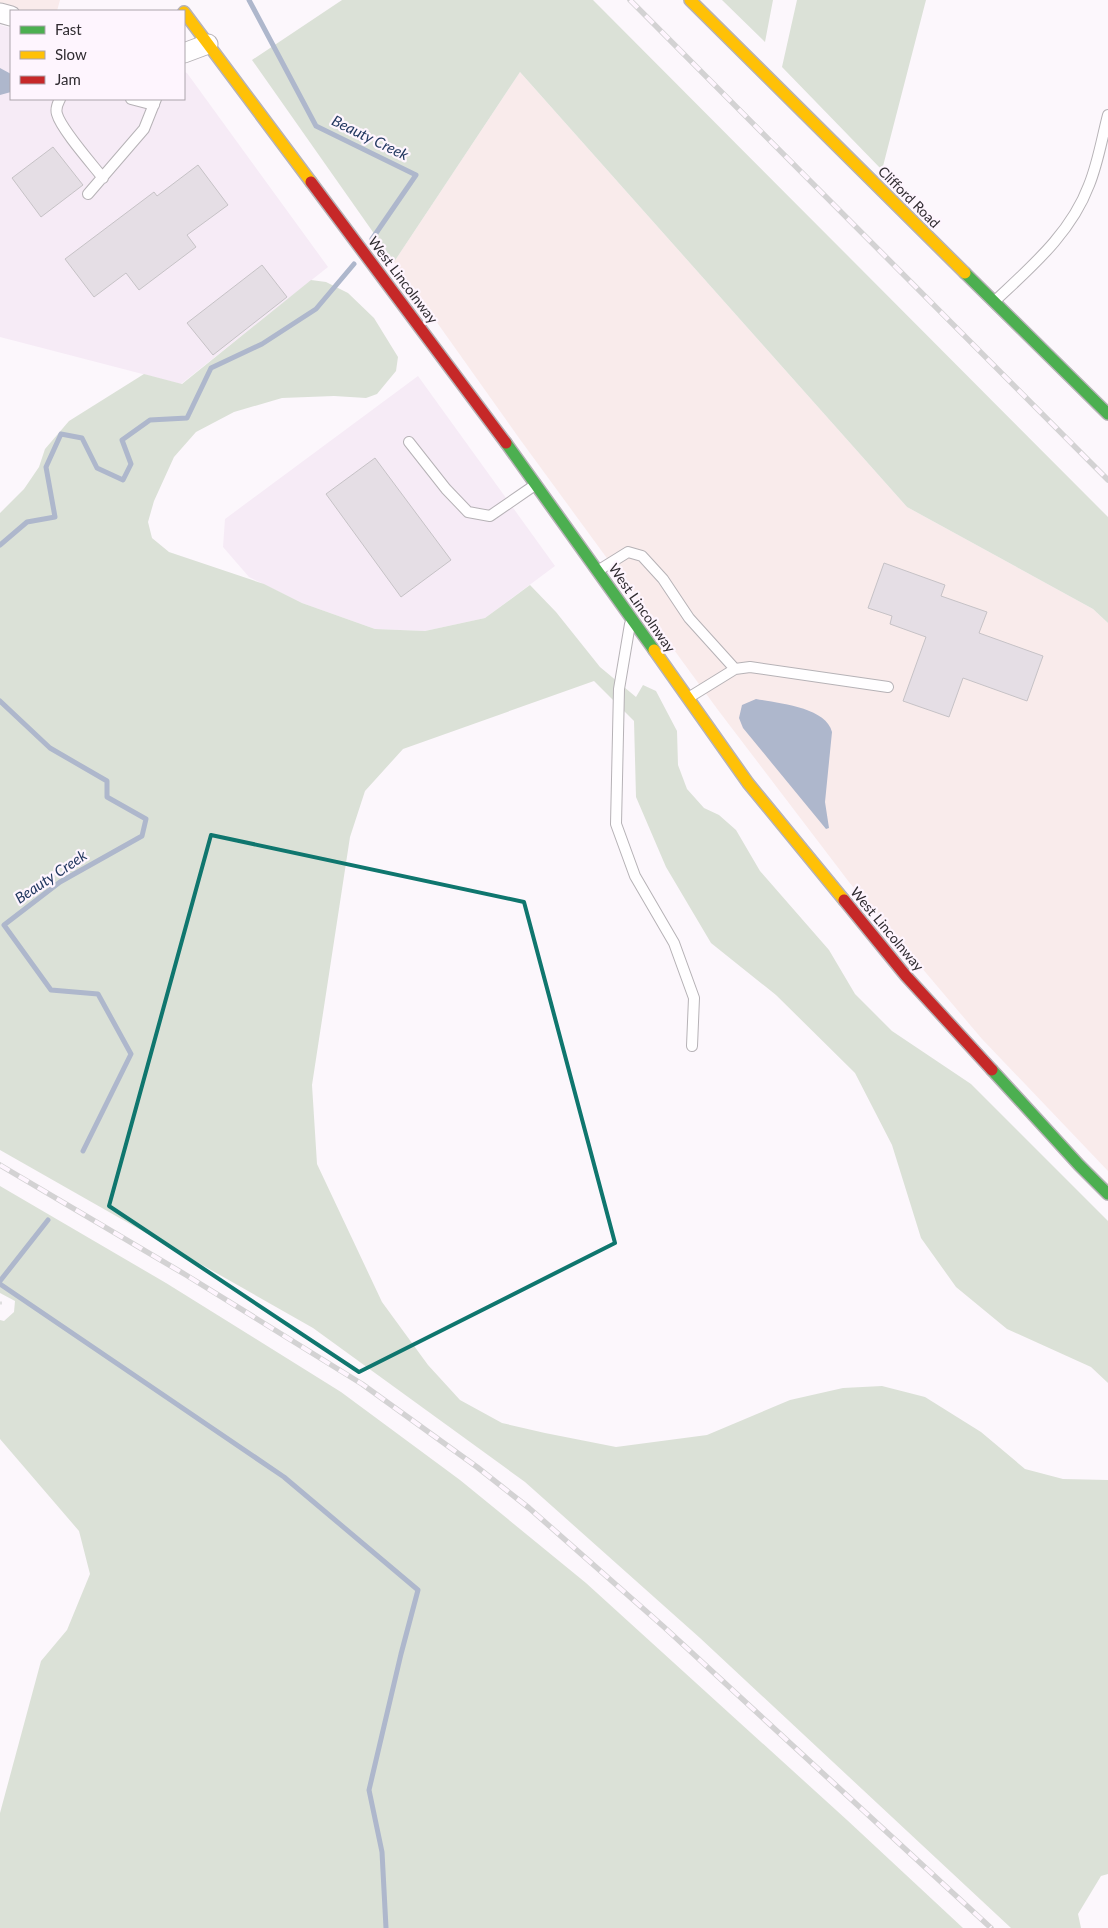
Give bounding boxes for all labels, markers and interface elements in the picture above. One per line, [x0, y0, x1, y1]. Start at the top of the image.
legend [10, 10, 185, 100]
text: Fast [55, 20, 82, 38]
text: Slow [55, 45, 87, 63]
text: Jam [55, 70, 81, 88]
water label: Beauty Creek [329, 111, 412, 164]
street label: Clifford Road [875, 162, 944, 231]
street label: West Lincolnway [365, 233, 442, 327]
street label: West Lincolnway [605, 560, 680, 656]
water label: Beauty Creek [11, 845, 91, 907]
street label: West Lincolnway [847, 883, 928, 975]

